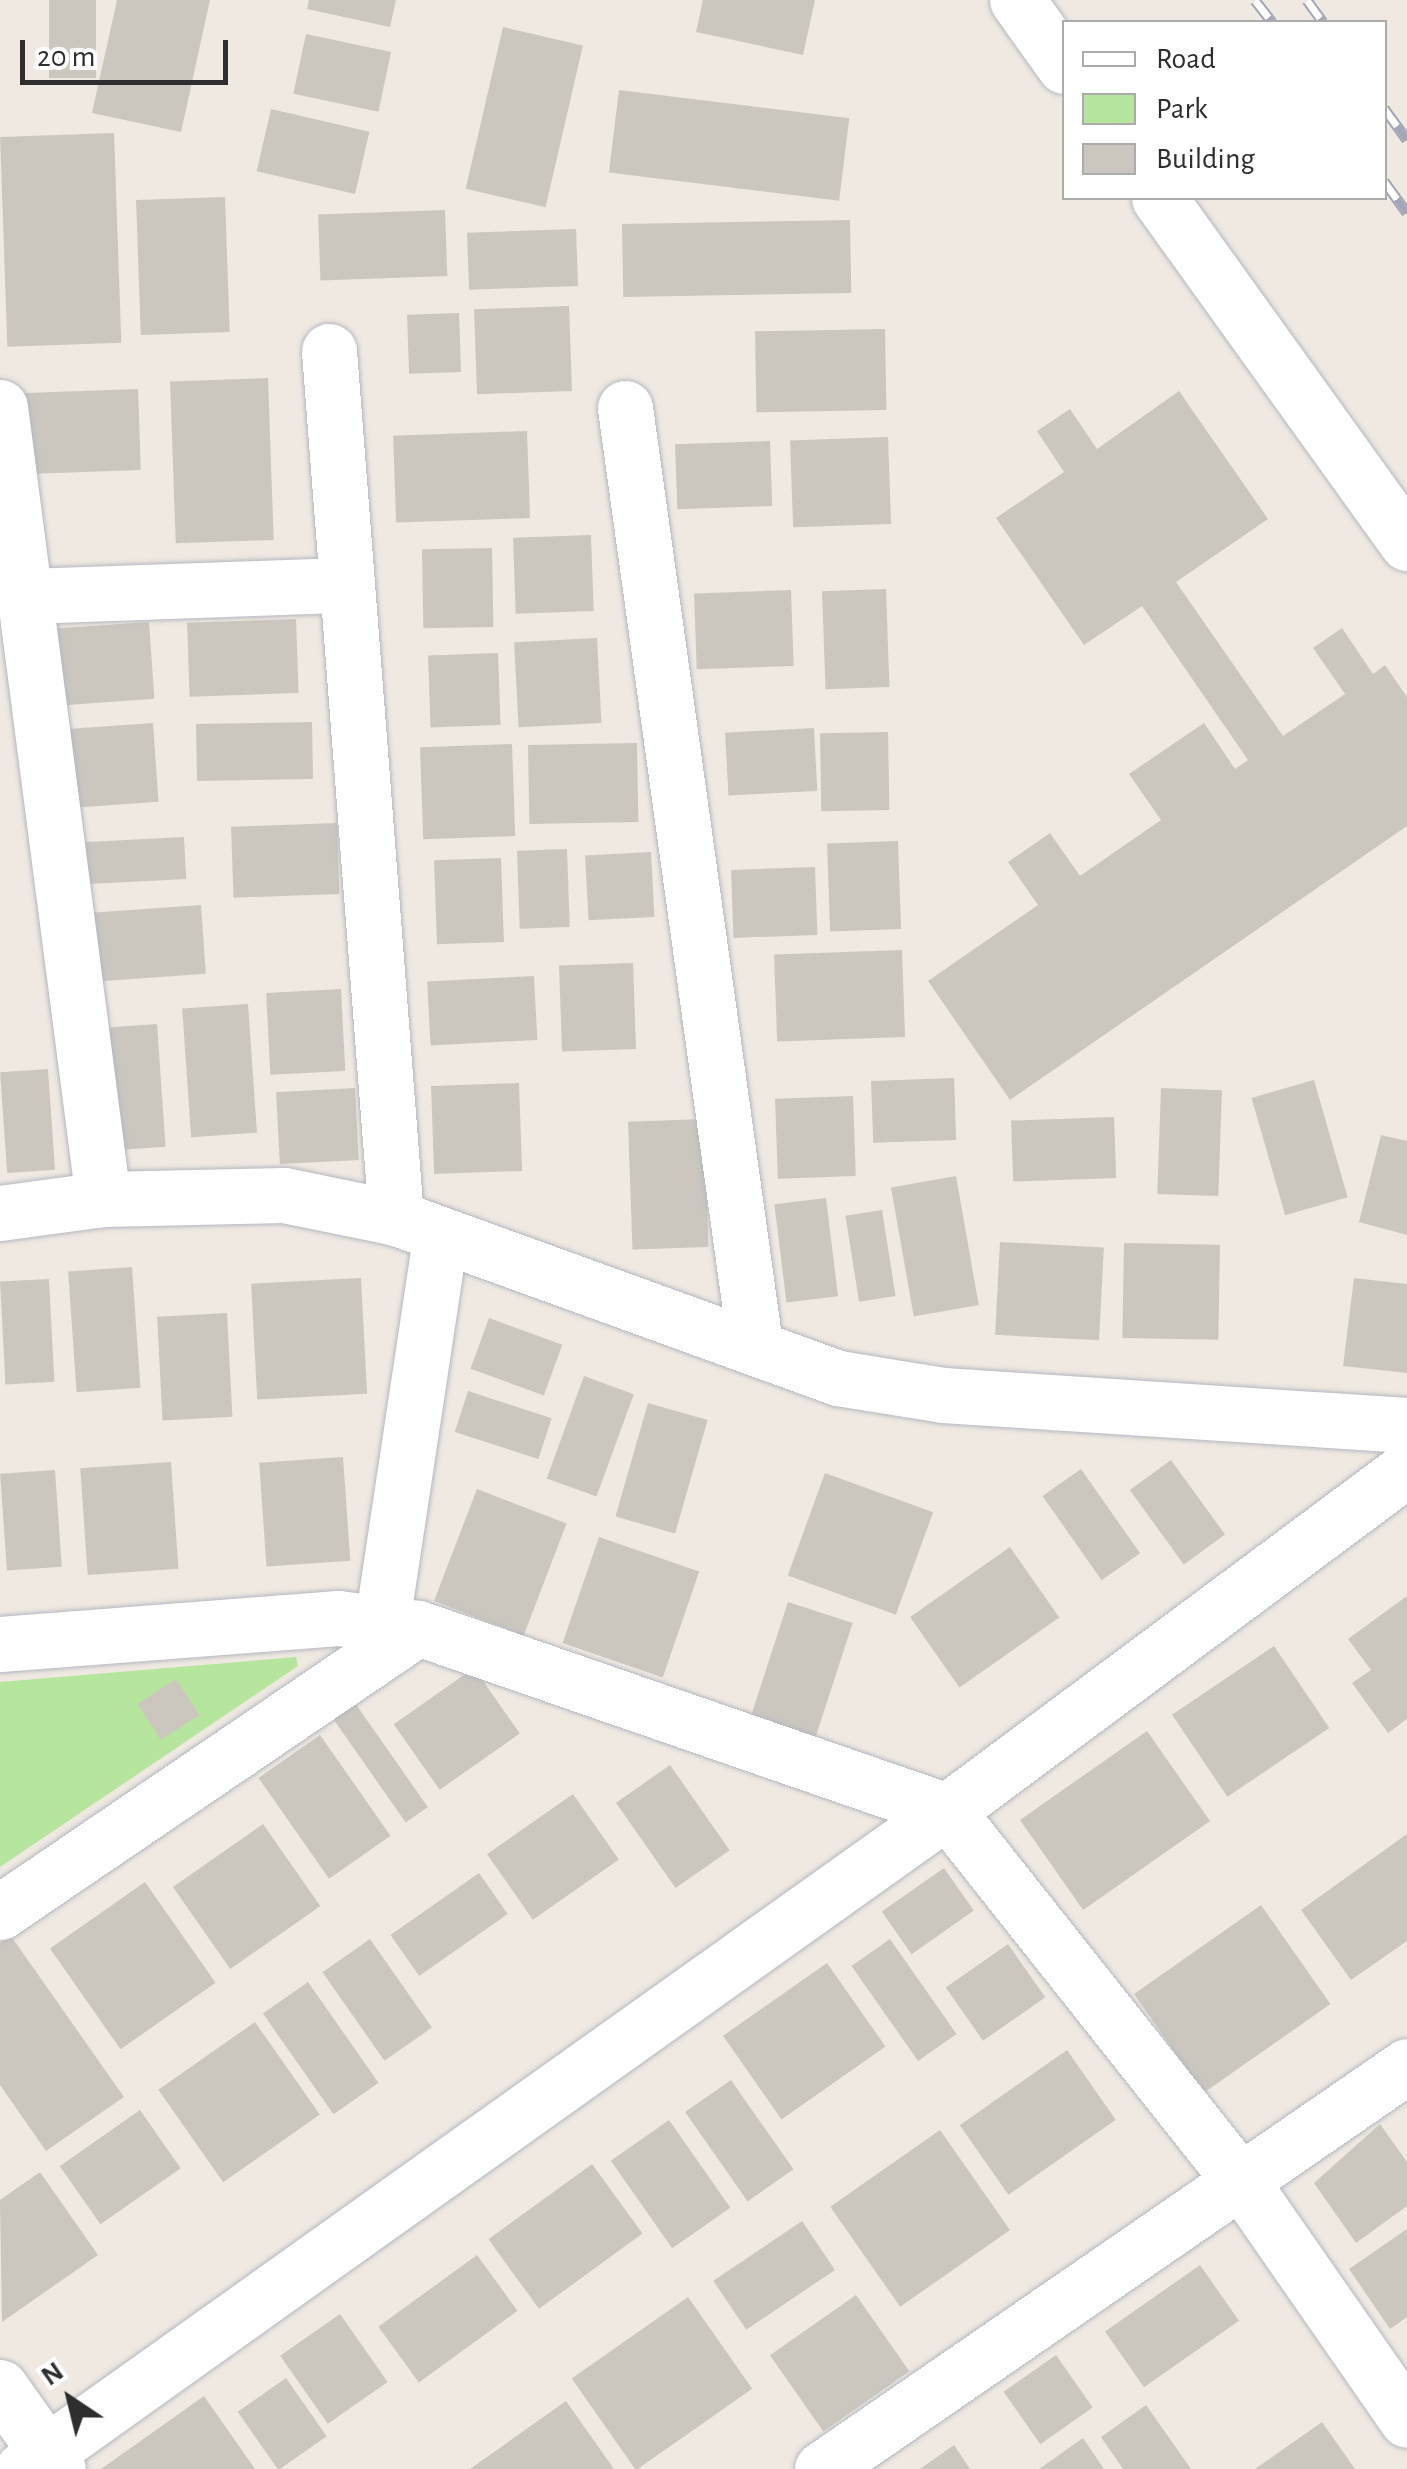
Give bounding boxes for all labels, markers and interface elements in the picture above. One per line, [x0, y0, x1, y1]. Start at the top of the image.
scale bar [25, 20, 232, 82]
legend [1062, 20, 1387, 200]
text: 20 m [37, 42, 95, 72]
text: Road [1156, 44, 1216, 74]
text: Park [1156, 94, 1208, 124]
text: Building [1156, 144, 1255, 174]
north arrow [20, 2349, 120, 2449]
text: N [37, 2357, 69, 2391]

